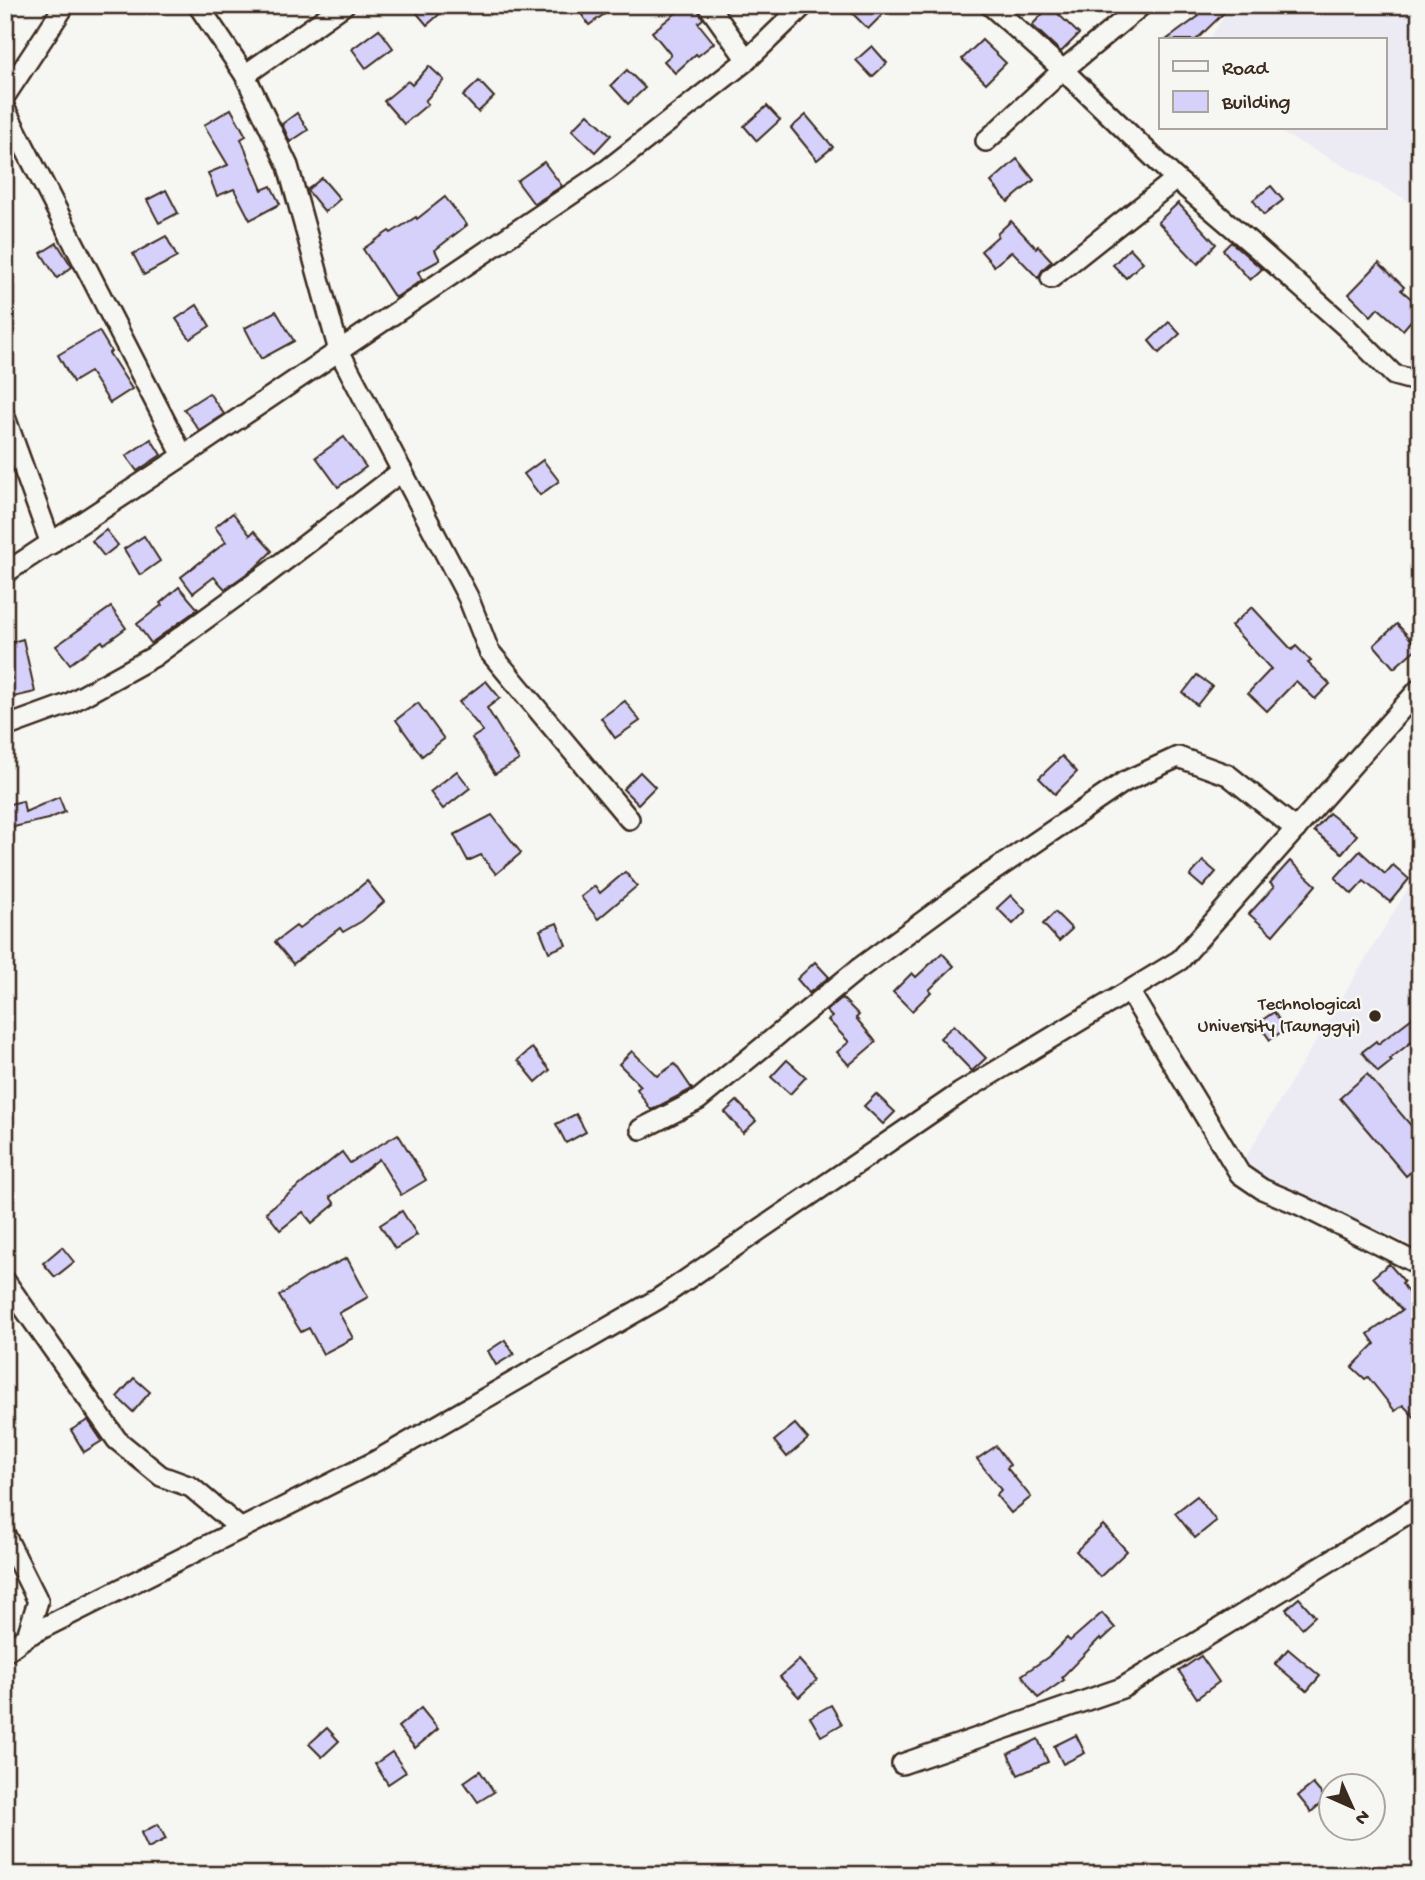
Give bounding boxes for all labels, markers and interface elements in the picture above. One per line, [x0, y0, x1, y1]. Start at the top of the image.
legend [1159, 38, 1386, 130]
text: Road [1222, 58, 1270, 83]
text: Building [1221, 92, 1291, 117]
place label: Technological University (Taunggyi) [1198, 994, 1361, 1039]
marker: Technological University (Taunggyi) [1367, 1008, 1383, 1024]
north arrow [1316, 1772, 1386, 1842]
text: N [1349, 1804, 1374, 1829]

